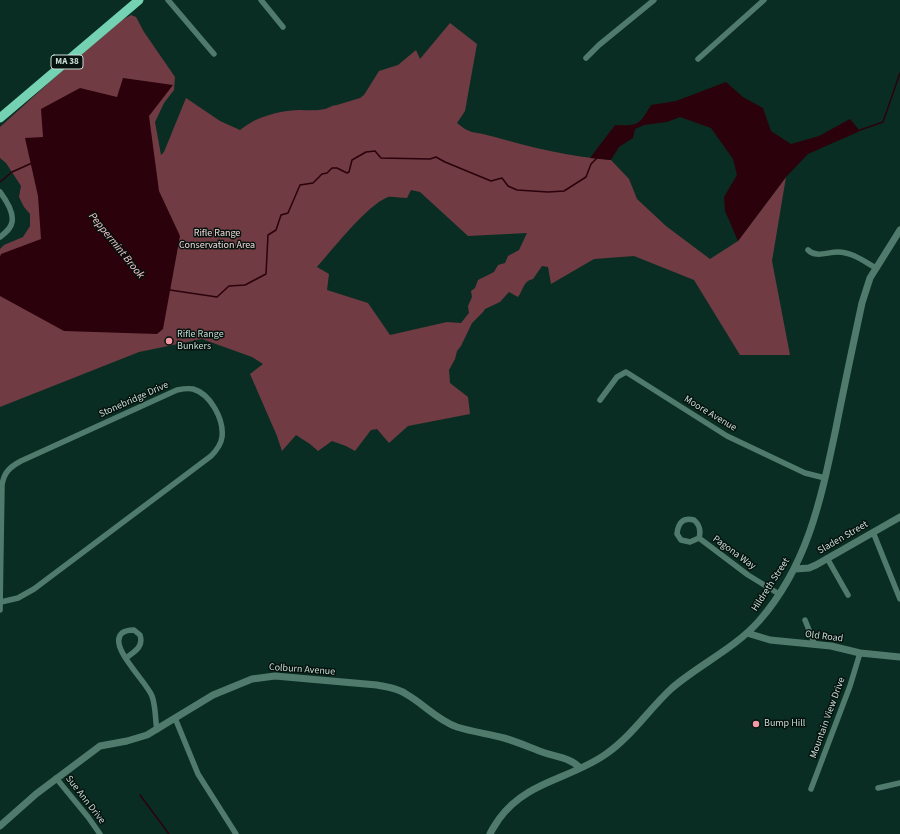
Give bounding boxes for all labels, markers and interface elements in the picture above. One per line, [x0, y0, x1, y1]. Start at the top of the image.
road number: MA 38 [51, 55, 83, 69]
water label: Peppermint Brook [85, 210, 147, 282]
park label: Rifle Range Conservation Area [179, 228, 255, 252]
place label: Rifle Range Bunkers [177, 329, 224, 352]
marker: Rifle Range Bunkers [164, 336, 174, 346]
street label: Stonebridge Drive [97, 379, 171, 421]
street label: Moore Avenue [682, 394, 738, 434]
street label: Sladen Street [816, 519, 870, 557]
street label: Pagona Way [710, 533, 758, 573]
street label: Hildreth Street [749, 556, 793, 614]
street label: Old Road [804, 629, 844, 645]
street label: Colburn Avenue [268, 662, 336, 678]
street label: Mountain View Drive [808, 676, 848, 760]
place label: Bump Hill [764, 718, 805, 730]
marker: Bump Hill [751, 719, 761, 729]
street label: Sue Ann Drive [62, 774, 108, 826]

